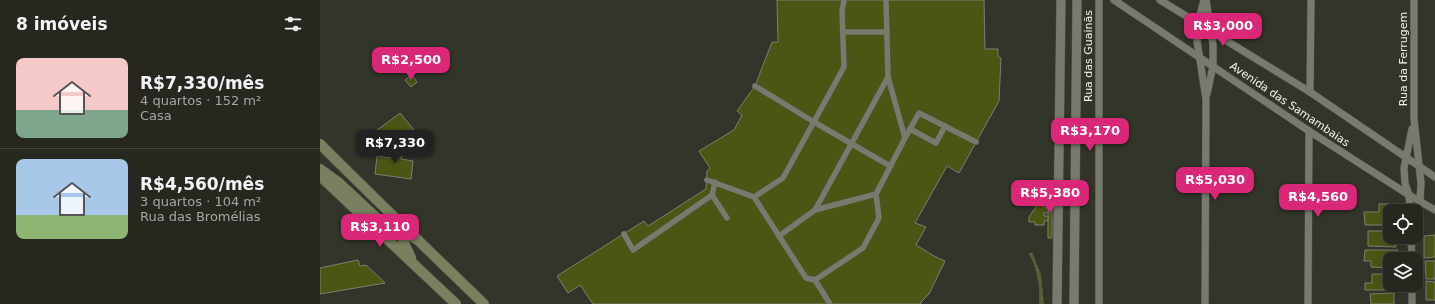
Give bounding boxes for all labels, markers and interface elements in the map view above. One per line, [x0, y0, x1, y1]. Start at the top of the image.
street label: Rua das Guainãs [1082, 10, 1095, 102]
street label: Rua da Ferrugem [1397, 12, 1410, 106]
icon: filters [282, 13, 304, 35]
pin: R$3,000 [1186, 13, 1260, 47]
text: 8 imóveis [16, 14, 108, 34]
text: R$3,000 [1193, 18, 1253, 33]
pin: R$2,500 [374, 47, 448, 81]
text: R$2,500 [381, 52, 441, 67]
street label: Avenida das Samambaias [1227, 59, 1352, 150]
text: R$7,330/mês [140, 73, 264, 93]
icon: home [48, 74, 96, 122]
text: 4 quartos · 152 m² [140, 93, 261, 108]
text: Casa [140, 108, 172, 123]
pin: R$3,170 [1053, 118, 1127, 152]
text: R$3,170 [1060, 123, 1120, 138]
pin: R$7,330 [358, 130, 432, 164]
text: R$7,330 [365, 135, 425, 150]
pin: R$5,030 [1178, 167, 1252, 201]
text: R$5,030 [1185, 172, 1245, 187]
text: R$4,560/mês [140, 174, 264, 194]
icon: home [48, 175, 96, 223]
pin: R$5,380 [1013, 180, 1087, 214]
pin: R$4,560 [1281, 184, 1355, 218]
text: R$5,380 [1020, 185, 1080, 200]
text: R$4,560 [1288, 189, 1348, 204]
text: 3 quartos · 104 m² [140, 194, 261, 209]
map controls [1383, 204, 1423, 292]
button: locate [1383, 204, 1423, 244]
text: Rua das Bromélias [140, 209, 260, 224]
pin: R$3,110 [343, 214, 417, 248]
text: R$3,110 [350, 219, 410, 234]
button: layers [1383, 252, 1423, 292]

